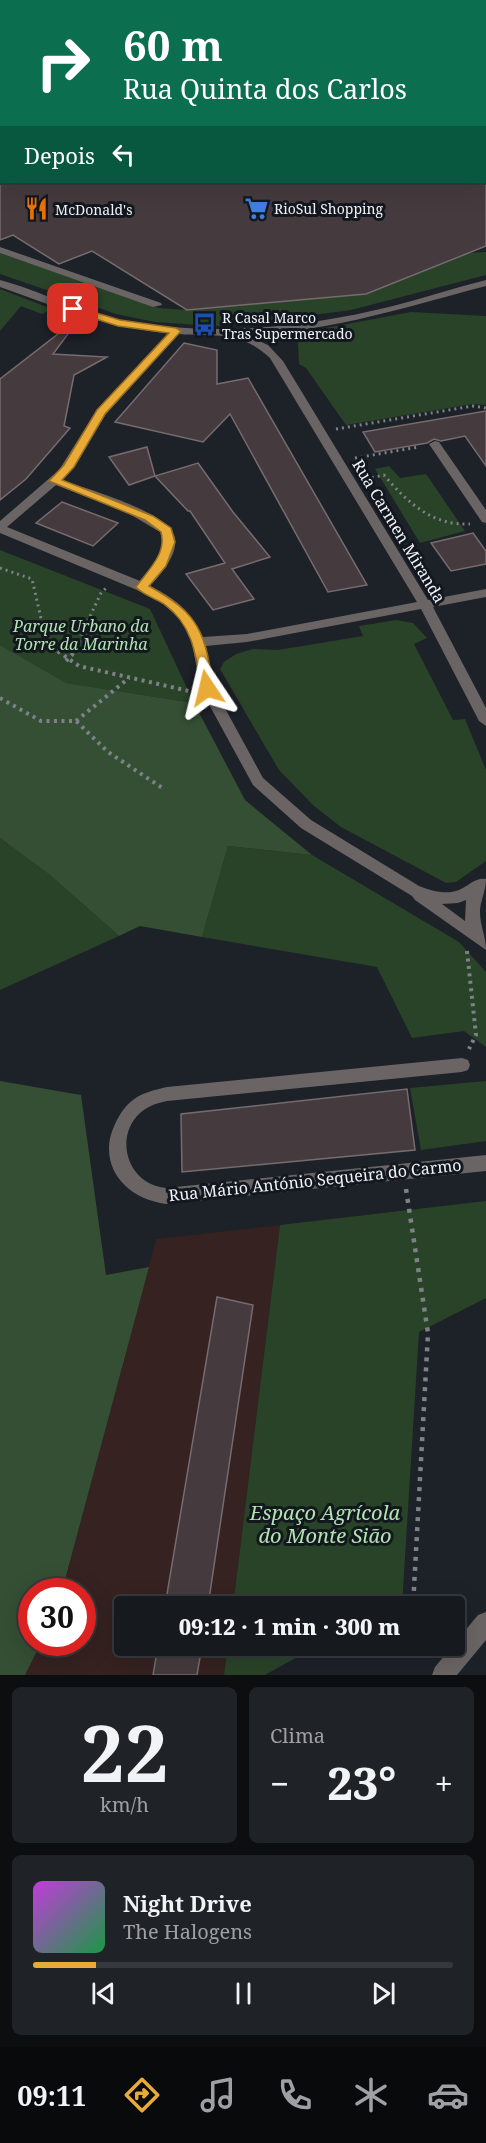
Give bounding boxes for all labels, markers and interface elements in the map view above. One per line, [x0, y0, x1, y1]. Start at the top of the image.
text: 60 m [123, 16, 223, 73]
icon: right [24, 24, 102, 102]
text: Rua Quinta dos Carlos [123, 70, 407, 107]
icon: left [107, 138, 140, 171]
text: Depois [24, 140, 95, 170]
supermarket icon: RioSul Shopping [243, 195, 269, 221]
restaurant icon: McDonald's [24, 196, 50, 222]
place label: RioSul Shopping [274, 199, 384, 218]
place label: McDonald's [55, 200, 133, 219]
pin [47, 283, 98, 334]
icon: arrive [56, 292, 89, 325]
place label: R Casal Marco Tras Supermercado [222, 308, 353, 343]
bus stop icon: R Casal Marco Tras Supermercado [191, 312, 217, 338]
street label: Rua Carmen Miranda [347, 455, 451, 607]
park label: Parque Urbano da Torre da Marinha [12, 615, 150, 655]
position arrow [175, 656, 239, 720]
street label: Rua Mário António Sequeira do Carmo [167, 1154, 463, 1206]
park label: Espaço Agrícola do Monte Sião [249, 1499, 401, 1549]
speed limit sign: 30 [18, 1578, 96, 1656]
text: 09:12 · 1 min · 300 m [179, 1611, 400, 1641]
text: 22 [80, 1699, 169, 1805]
text: Clima [270, 1722, 325, 1749]
text: 23° [327, 1752, 396, 1813]
text: − [270, 1761, 289, 1806]
text: + [435, 1761, 453, 1806]
text: km/h [100, 1791, 149, 1818]
text: Night Drive [123, 1888, 252, 1918]
text: The Halogens [123, 1918, 252, 1945]
icon: previous [87, 1977, 120, 2010]
icon: pause [227, 1977, 260, 2010]
icon: next [367, 1977, 400, 2010]
icon: directions [121, 2074, 163, 2116]
icon: music [197, 2074, 239, 2116]
icon: phone [274, 2074, 316, 2116]
icon: climate [350, 2074, 392, 2116]
icon: car [427, 2074, 469, 2116]
text: 09:11 [17, 2077, 86, 2114]

